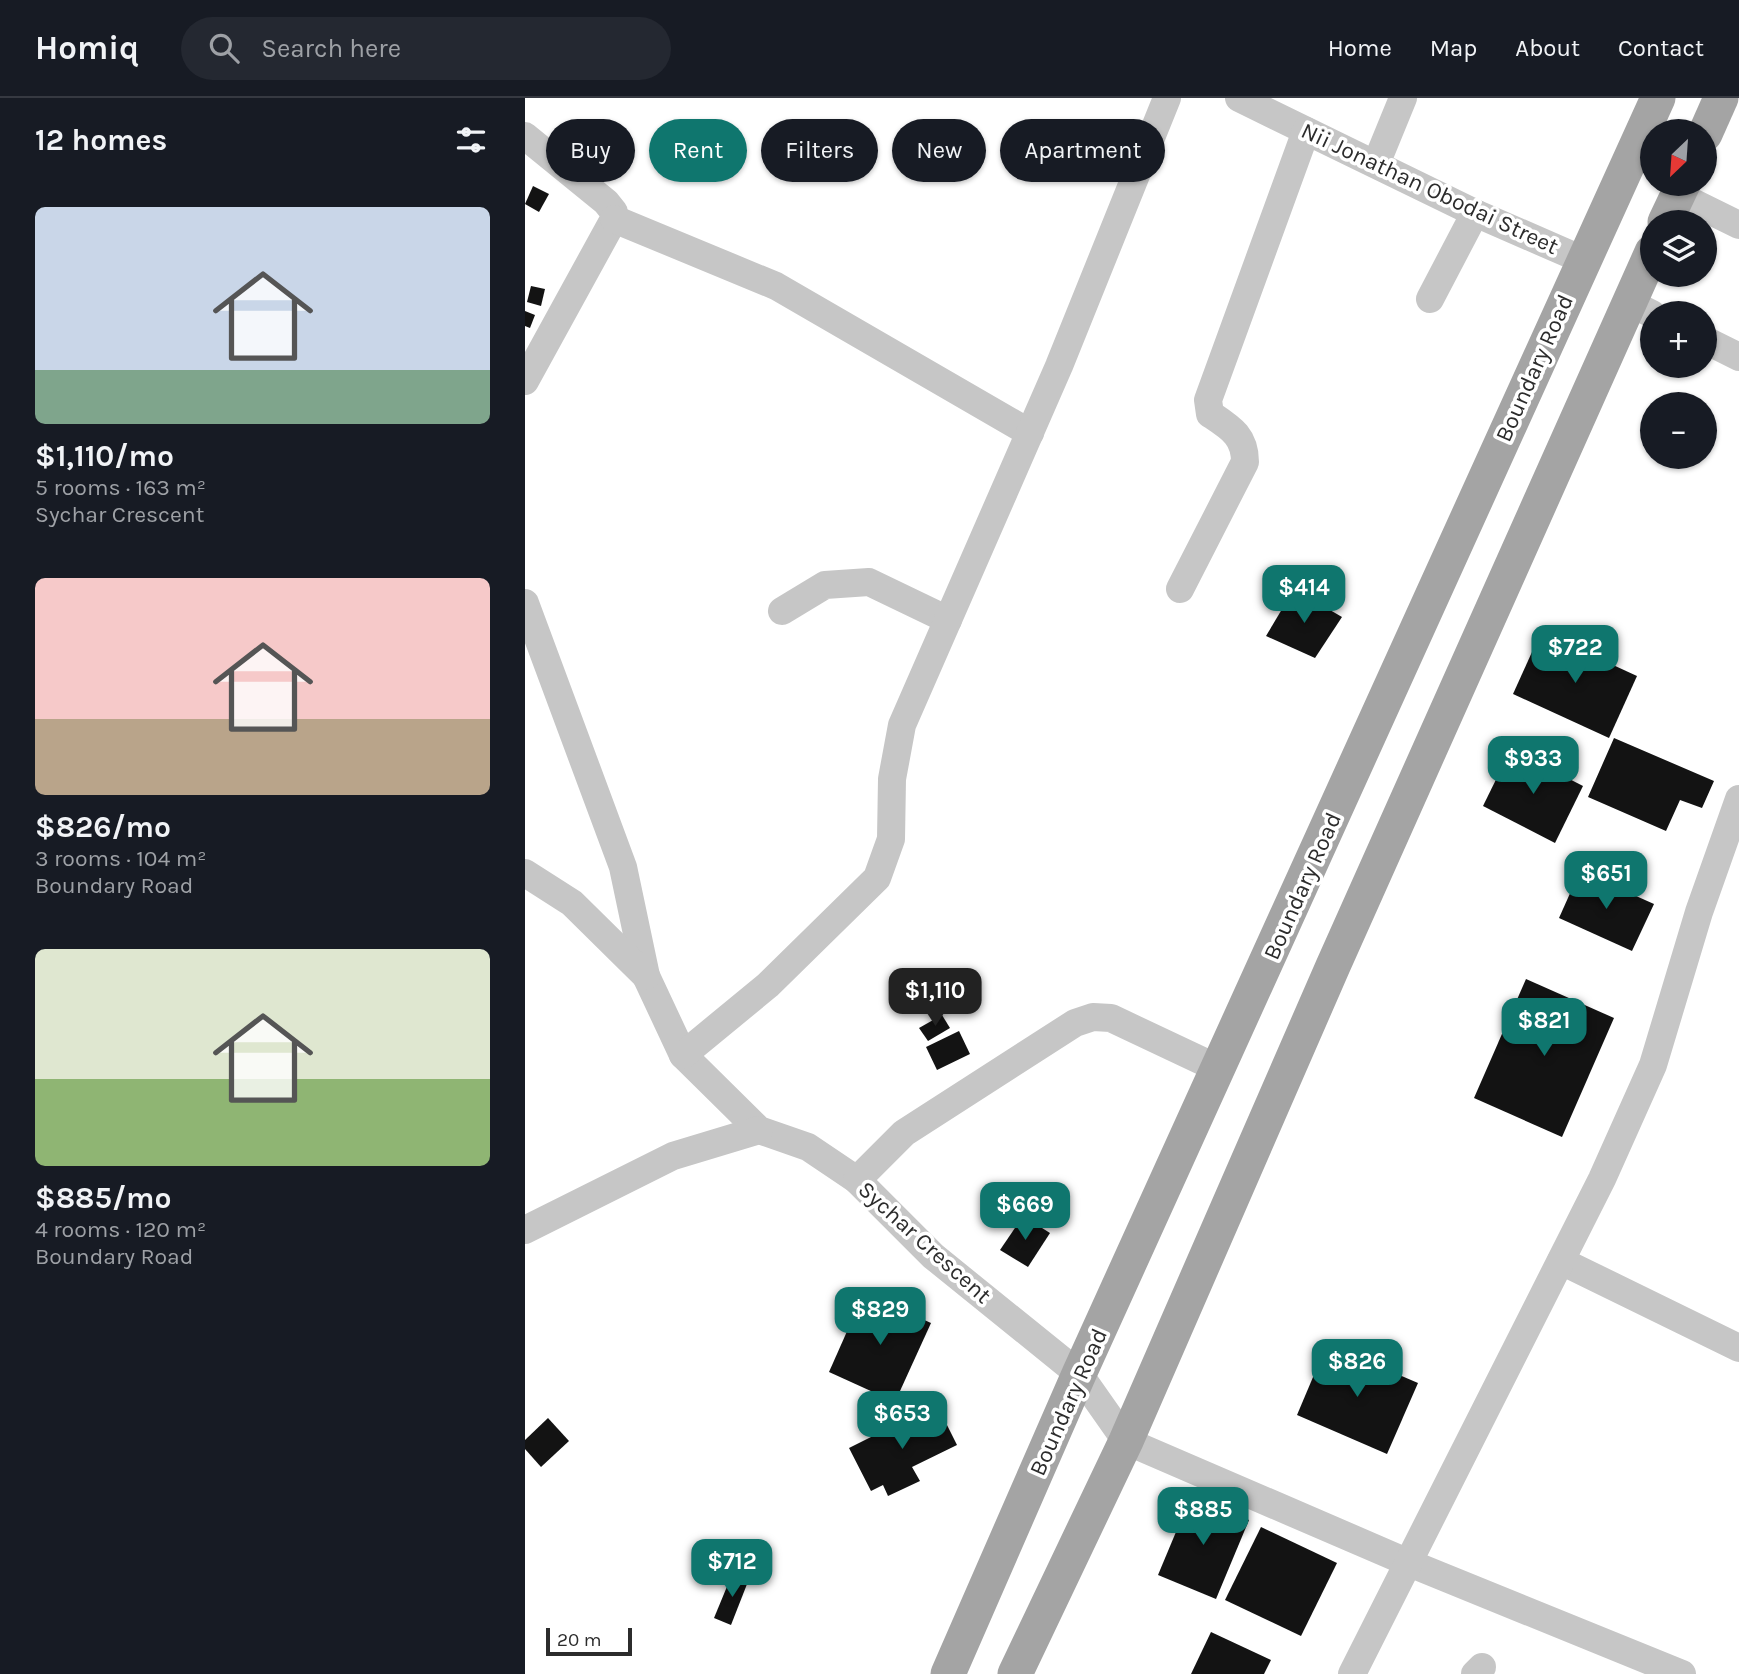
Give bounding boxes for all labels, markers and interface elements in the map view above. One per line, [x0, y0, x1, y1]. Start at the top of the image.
search box [181, 17, 671, 80]
text: Homiq [35, 29, 139, 67]
icon: search [205, 29, 243, 67]
text: Search here [261, 33, 401, 64]
text: Home [1328, 34, 1392, 62]
text: Map [1430, 34, 1477, 62]
text: About [1515, 34, 1580, 62]
text: Contact [1618, 34, 1704, 62]
street label: Nii Jonathan Obodai Street [1297, 117, 1563, 260]
chip: Buy [546, 119, 635, 182]
chip: Rent [649, 119, 747, 182]
chip: Filters [761, 119, 878, 182]
chip: New [892, 119, 986, 182]
chip: Apartment [1000, 119, 1165, 182]
north arrow [1640, 119, 1717, 196]
map controls [1640, 119, 1717, 469]
icon: filters [452, 121, 490, 159]
text: 12 homes [35, 122, 167, 158]
button: layers [1640, 210, 1717, 287]
icon: home [200, 253, 326, 379]
street label: Boundary Road [1490, 290, 1579, 446]
button: + [1640, 301, 1717, 378]
button: − [1640, 392, 1717, 469]
text: $1,110/mo [35, 438, 174, 474]
text: 5 rooms · 163 m² [35, 474, 206, 501]
text: Sychar Crescent [35, 501, 204, 528]
pin: $414 [1263, 566, 1345, 625]
text: $414 [1278, 574, 1330, 601]
icon: home [200, 624, 326, 750]
pin: $722 [1534, 626, 1616, 685]
text: $722 [1547, 634, 1603, 661]
pin: $933 [1492, 736, 1574, 796]
text: $933 [1504, 745, 1562, 772]
street label: Boundary Road [1258, 808, 1347, 964]
text: $826/mo [35, 809, 171, 845]
text: 3 rooms · 104 m² [35, 845, 206, 872]
pin: $651 [1565, 852, 1647, 911]
text: $651 [1580, 860, 1632, 887]
text: Boundary Road [35, 872, 193, 899]
pin: $1,110 [878, 968, 992, 1028]
text: $1,110 [905, 977, 965, 1004]
icon: home [200, 995, 326, 1121]
pin: $821 [1503, 998, 1585, 1058]
text: $821 [1518, 1007, 1570, 1034]
street label: Sychar Crescent [853, 1176, 997, 1309]
text: $885/mo [35, 1180, 172, 1216]
pin: $669 [984, 1182, 1066, 1242]
text: $669 [996, 1191, 1054, 1218]
text: 4 rooms · 120 m² [35, 1216, 206, 1243]
text: Boundary Road [35, 1243, 193, 1270]
pin: $829 [839, 1288, 921, 1347]
text: $829 [851, 1296, 909, 1323]
street label: Boundary Road [1024, 1324, 1113, 1480]
pin: $826 [1316, 1340, 1398, 1399]
text: $826 [1328, 1348, 1386, 1375]
pin: $653 [861, 1392, 943, 1451]
text: $653 [873, 1400, 931, 1427]
pin: $885 [1162, 1488, 1244, 1547]
text: $885 [1174, 1496, 1232, 1523]
pin: $712 [691, 1540, 773, 1599]
text: $712 [707, 1548, 757, 1575]
scale bar [546, 1625, 632, 1657]
text: 20 m [557, 1629, 602, 1651]

